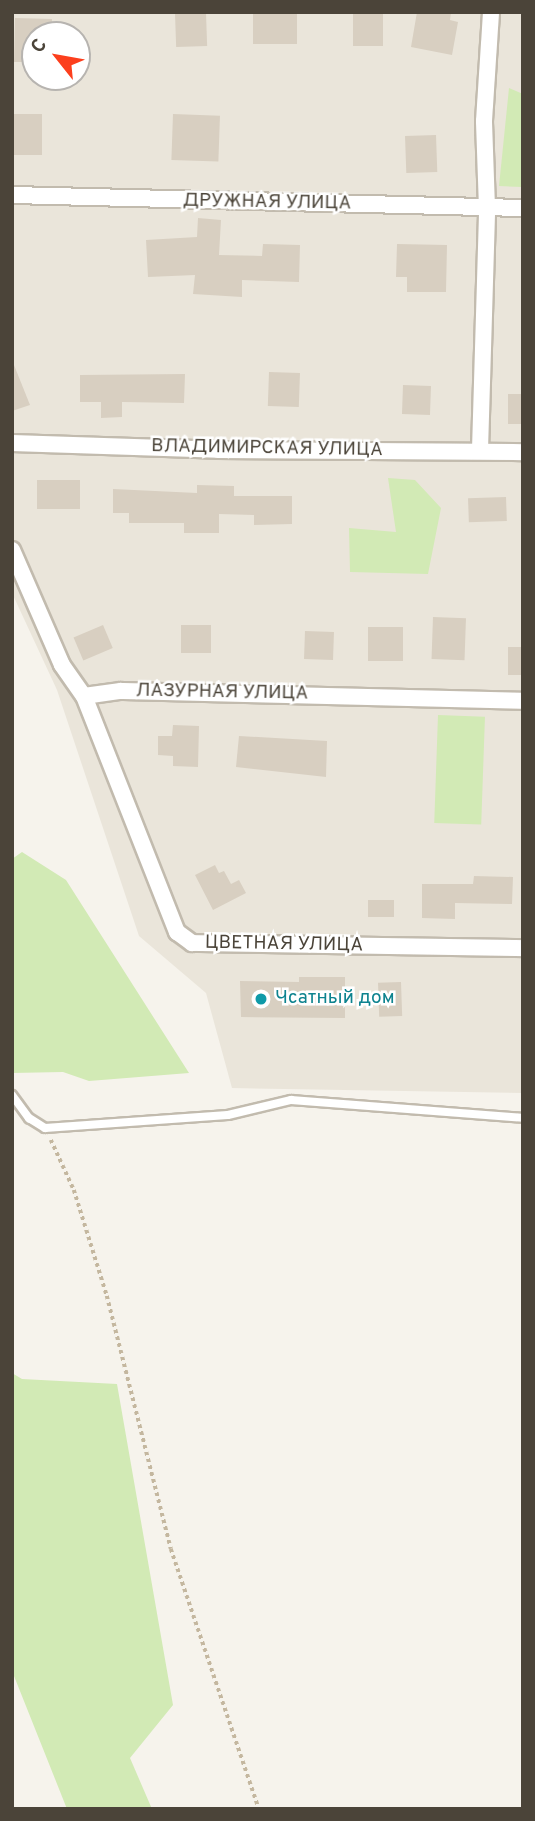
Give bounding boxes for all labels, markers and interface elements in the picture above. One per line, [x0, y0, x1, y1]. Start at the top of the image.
north arrow [21, 21, 91, 91]
text: С [26, 35, 53, 58]
street label: ДРУЖНАЯ УЛИЦА [182, 190, 352, 216]
street label: ВЛАДИМИРСКАЯ УЛИЦА [151, 436, 383, 462]
street label: ЛАЗУРНАЯ УЛИЦА [135, 680, 309, 706]
street label: ЦВЕТНАЯ УЛИЦА [205, 932, 363, 958]
place label: Чсатный дом [275, 988, 395, 1010]
marker: Чсатный дом [253, 991, 269, 1007]

